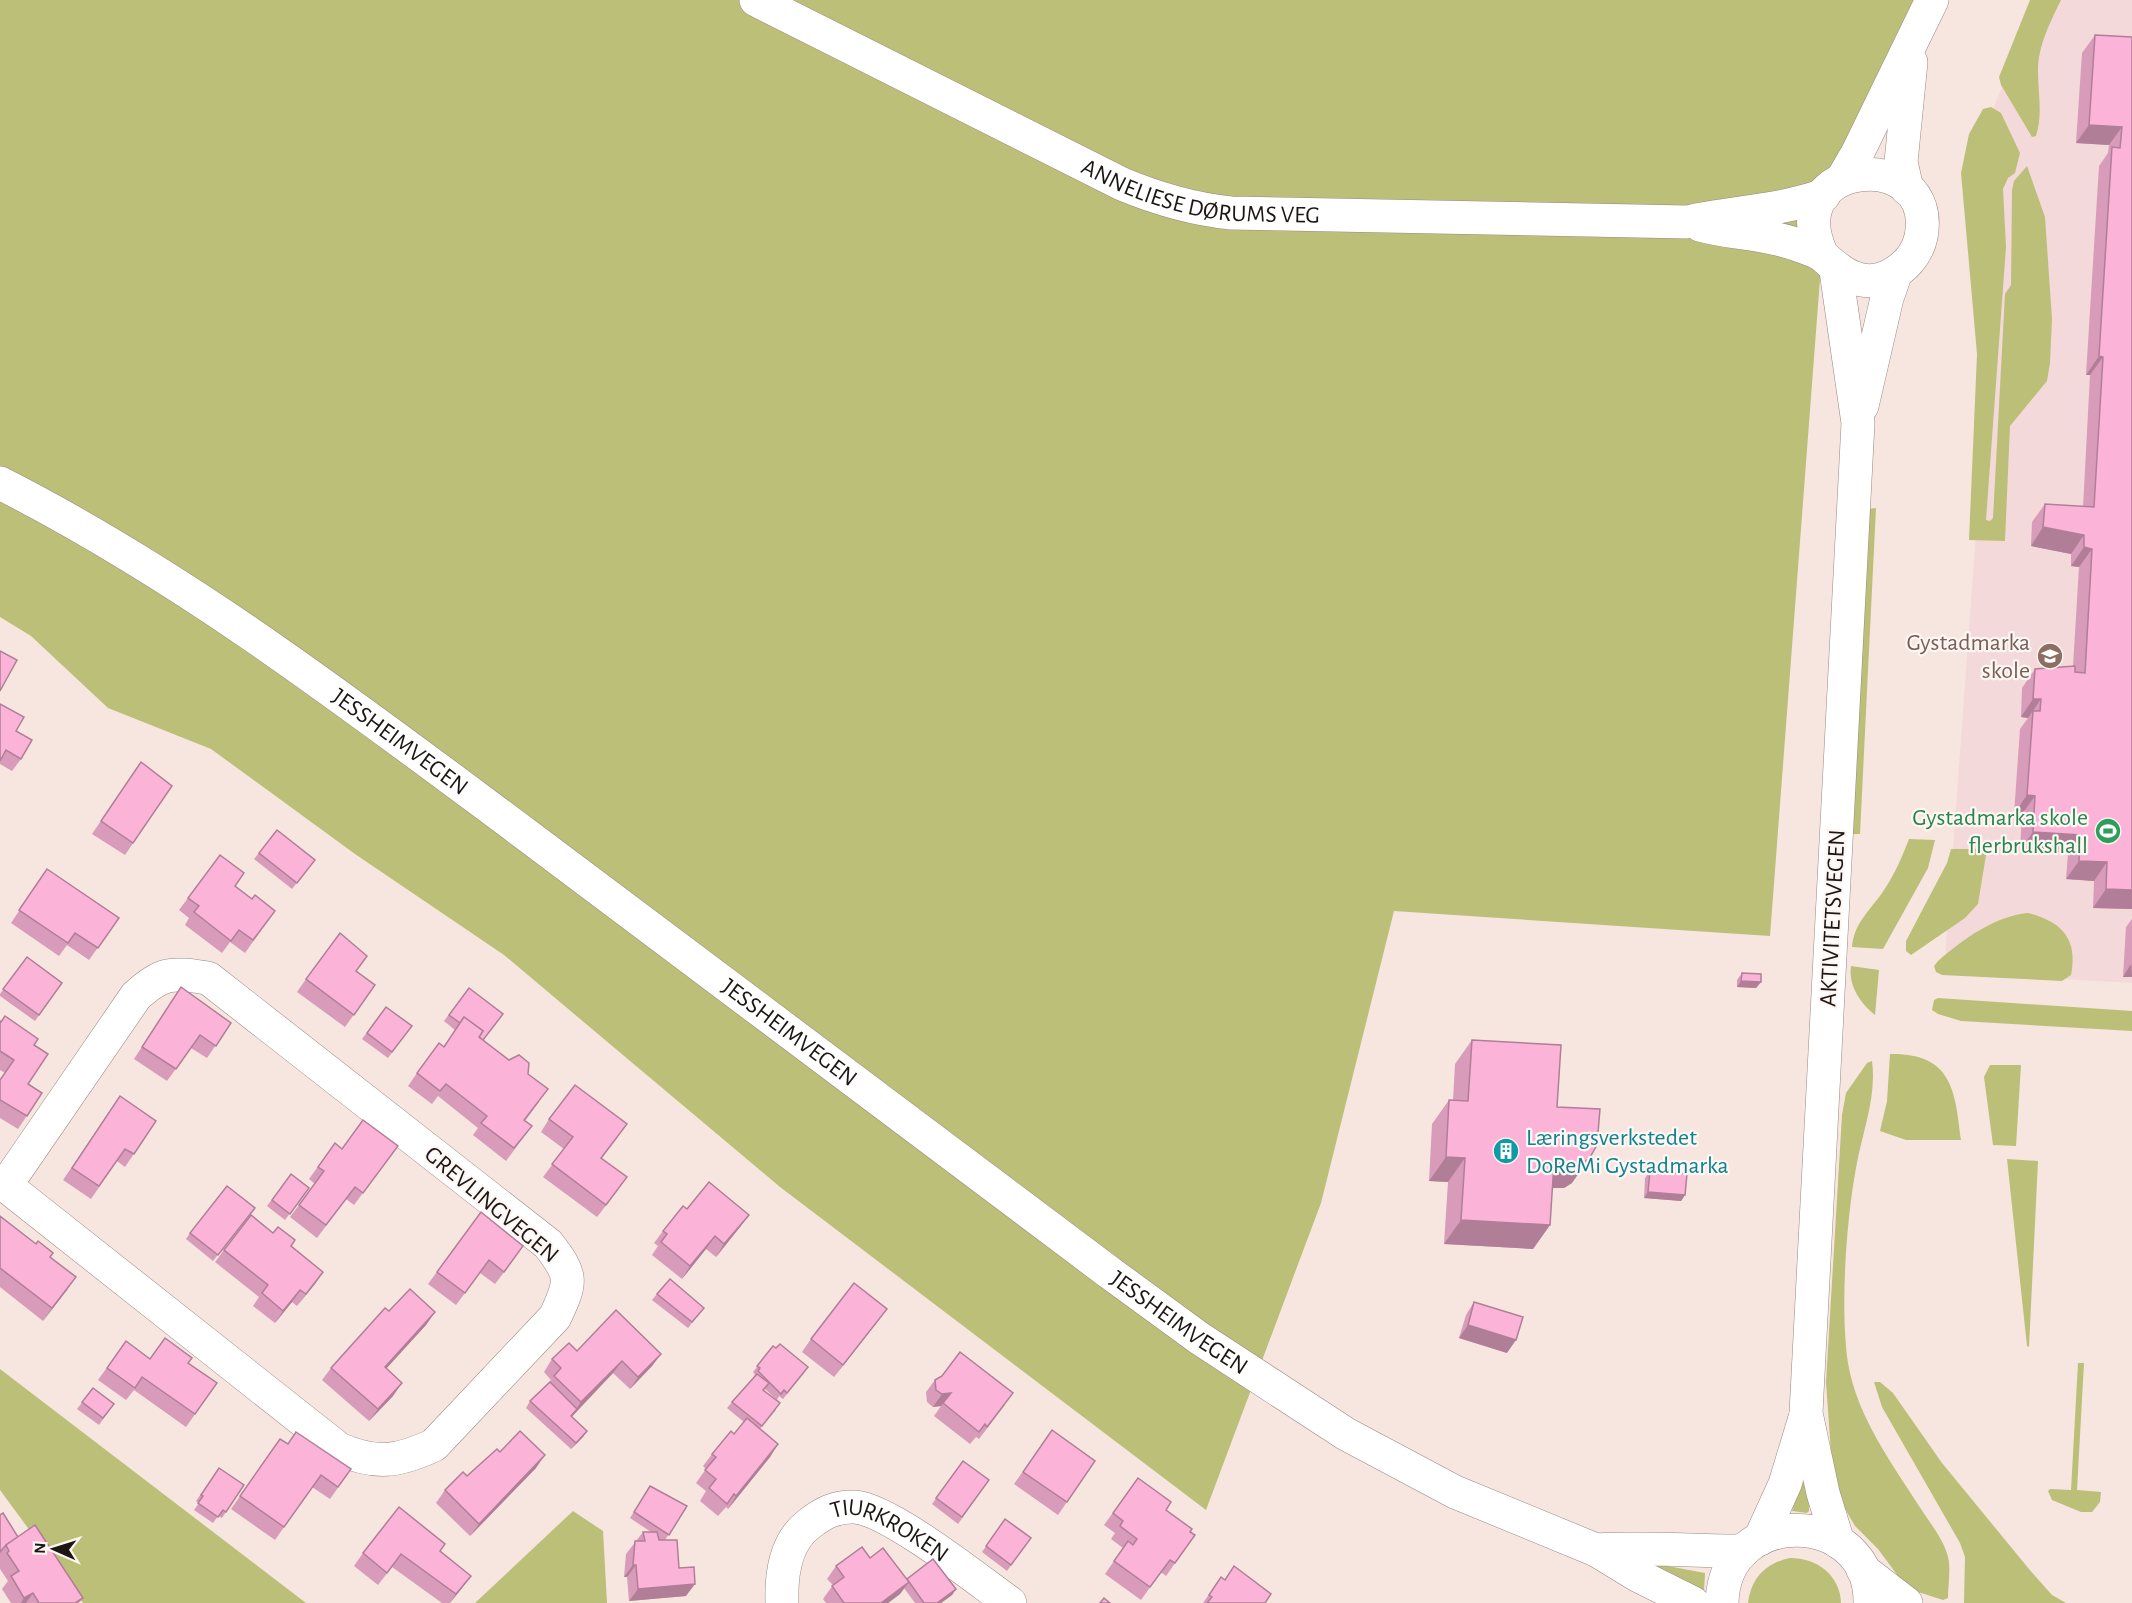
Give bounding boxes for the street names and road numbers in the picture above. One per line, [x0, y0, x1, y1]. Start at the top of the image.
street label: ANNELIESE DØRUMS VEG [1078, 155, 1320, 228]
street label: JESSHEIMVEGEN [327, 684, 472, 800]
street label: AKTIVITETSVEGEN [1816, 829, 1850, 1007]
street label: JESSHEIMVEGEN [717, 975, 861, 1091]
street label: GREVLINGVEGEN [420, 1142, 563, 1268]
street label: JESSHEIMVEGEN [1106, 1267, 1252, 1380]
street label: TIURKROKEN [828, 1495, 953, 1567]

